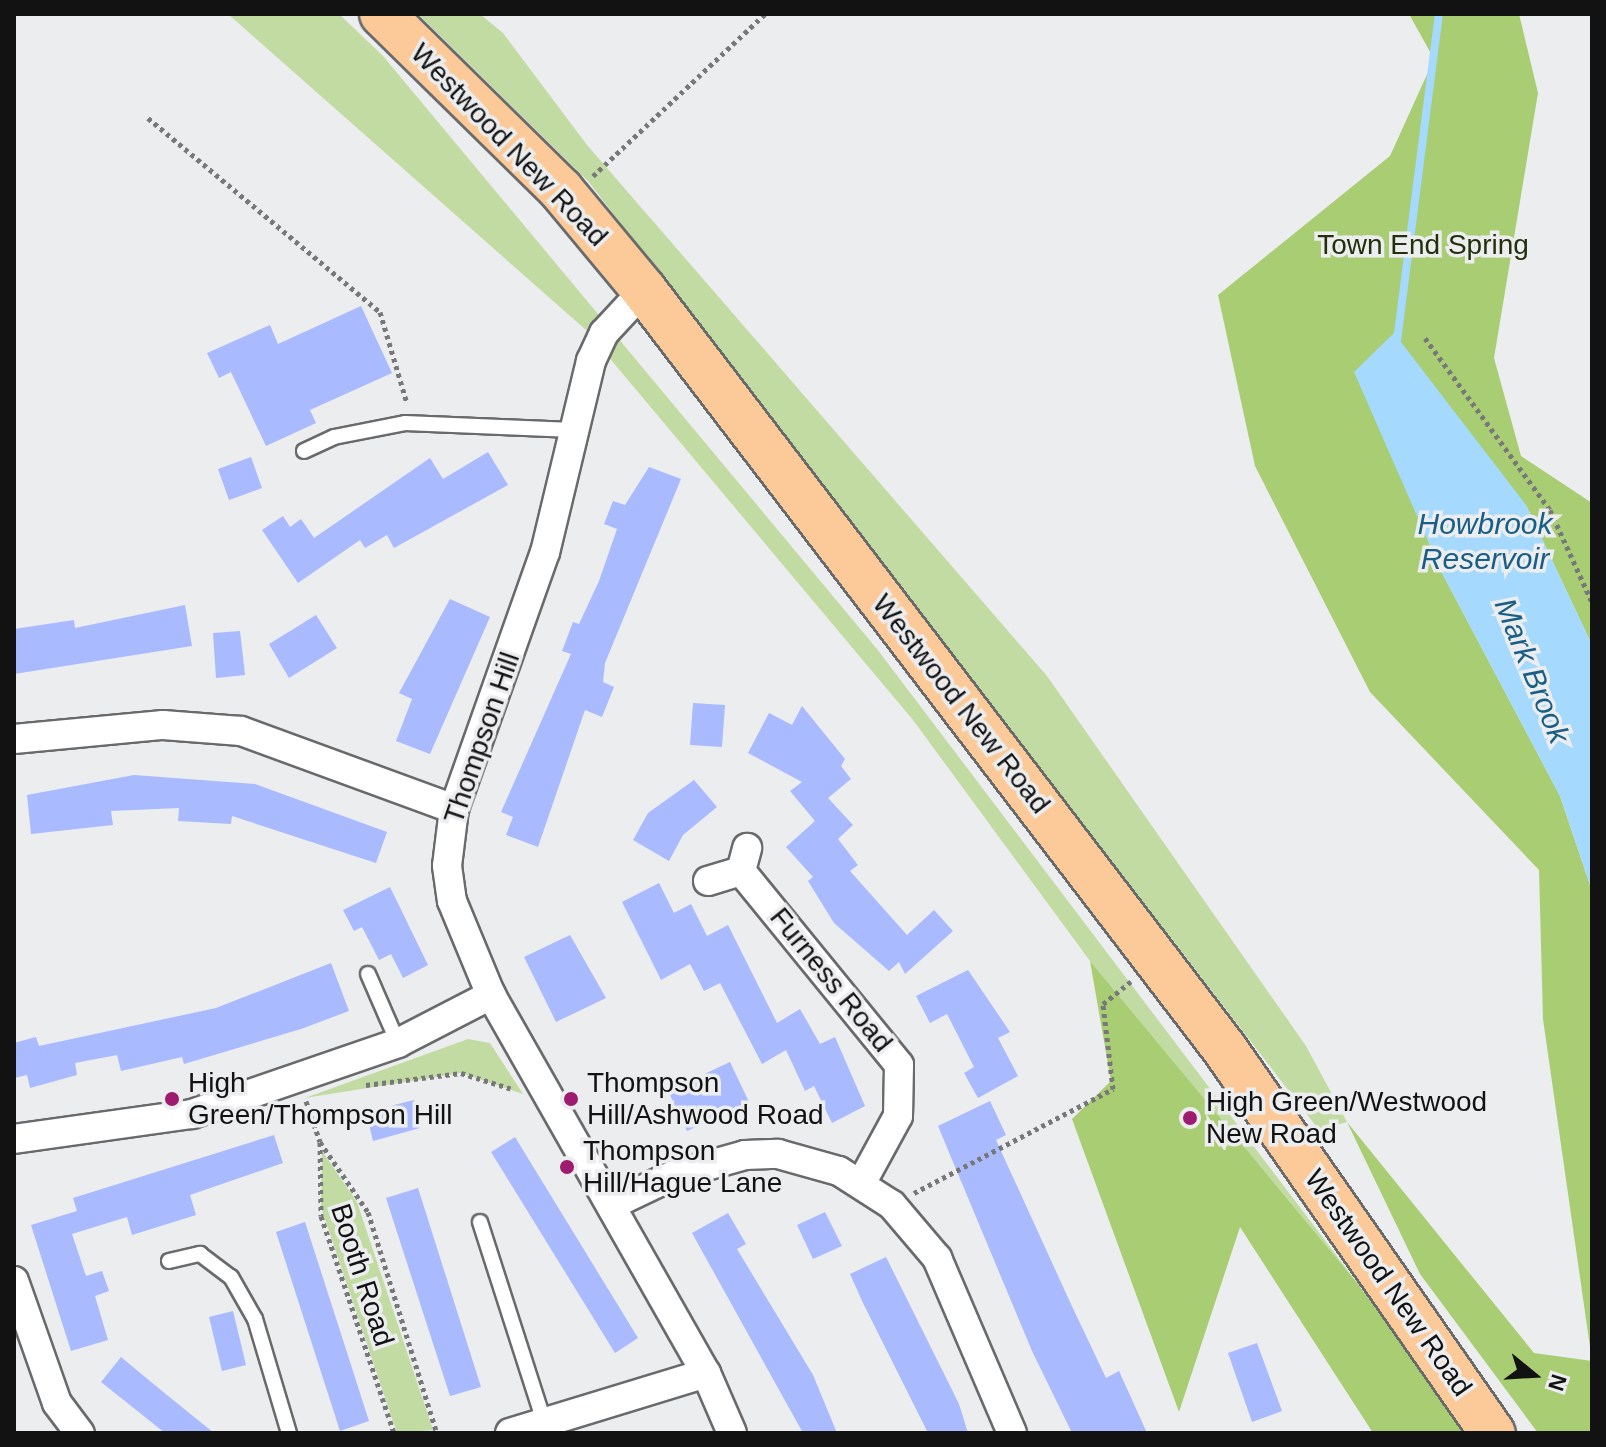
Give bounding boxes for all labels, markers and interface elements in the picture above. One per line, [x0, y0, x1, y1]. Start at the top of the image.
street label: Westwood New Road [404, 37, 614, 253]
park label: Town End Spring [1317, 228, 1529, 262]
water label: Howbrook Reservoir [1417, 506, 1553, 576]
street label: Westwood New Road [865, 588, 1057, 820]
water label: Mark Brook [1487, 593, 1577, 749]
street label: Thompson Hill [437, 648, 527, 828]
street label: Furness Road [763, 901, 899, 1059]
place label: High Green/Thompson Hill [188, 1066, 453, 1132]
place label: Thompson Hill/Ashwood Road [587, 1066, 824, 1132]
place label: High Green/Westwood New Road [1206, 1085, 1487, 1151]
marker: High Green/Thompson Hill [163, 1090, 181, 1108]
marker: Thompson Hill/Ashwood Road [562, 1090, 580, 1108]
marker: High Green/Westwood New Road [1181, 1109, 1199, 1127]
place label: Thompson Hill/Hague Lane [583, 1134, 782, 1200]
marker: Thompson Hill/Hague Lane [558, 1158, 576, 1176]
street label: Westwood New Road [1297, 1163, 1479, 1403]
street label: Booth Road [323, 1199, 401, 1351]
north arrow [1494, 1335, 1574, 1415]
text: N [1543, 1371, 1572, 1394]

